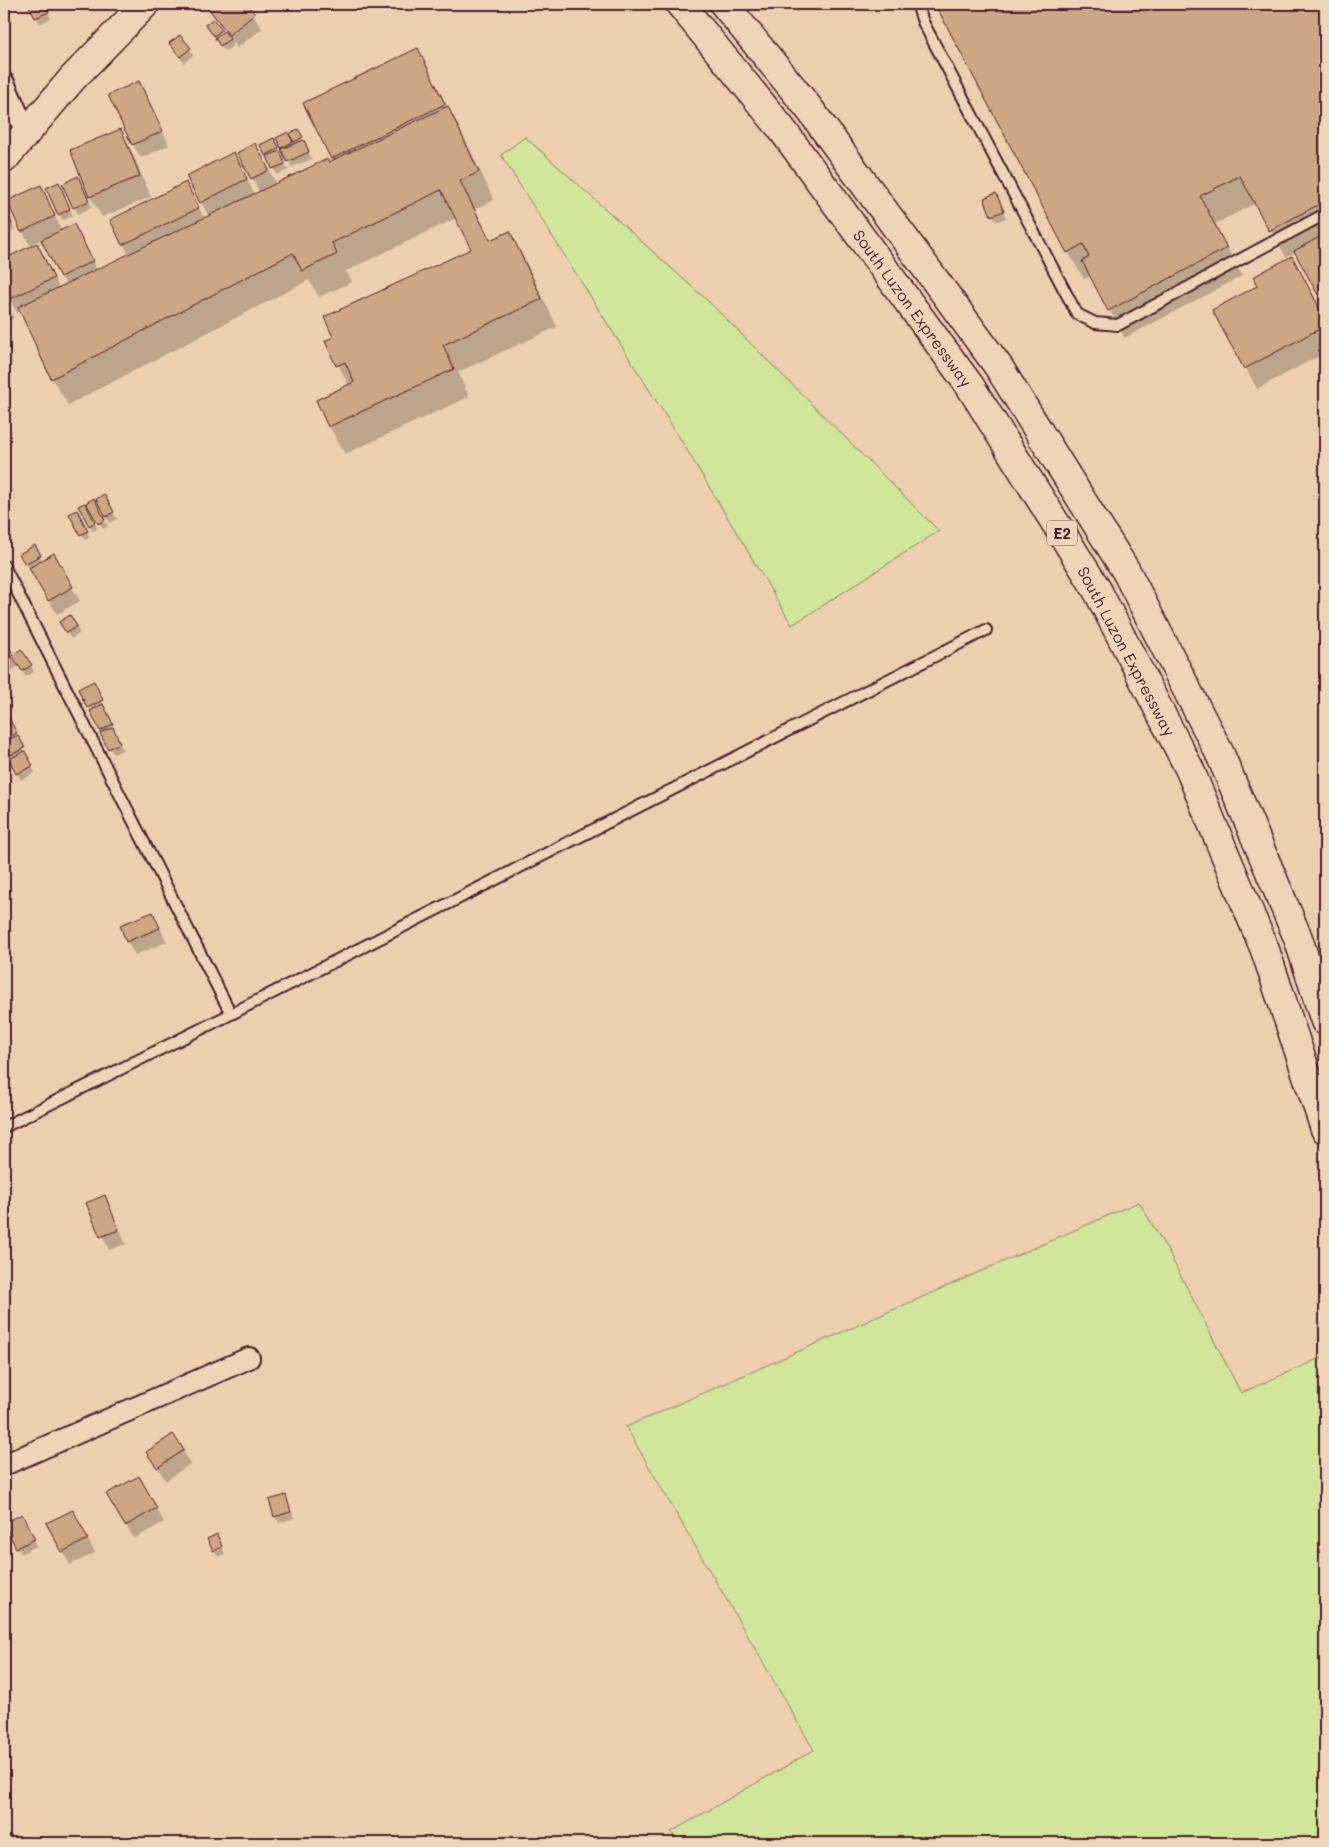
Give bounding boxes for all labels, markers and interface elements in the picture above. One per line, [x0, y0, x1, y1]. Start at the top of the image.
street label: South Luzon Expressway [849, 225, 977, 391]
road number: E2 [1047, 520, 1077, 546]
street label: South Luzon Expressway [1073, 562, 1181, 740]

